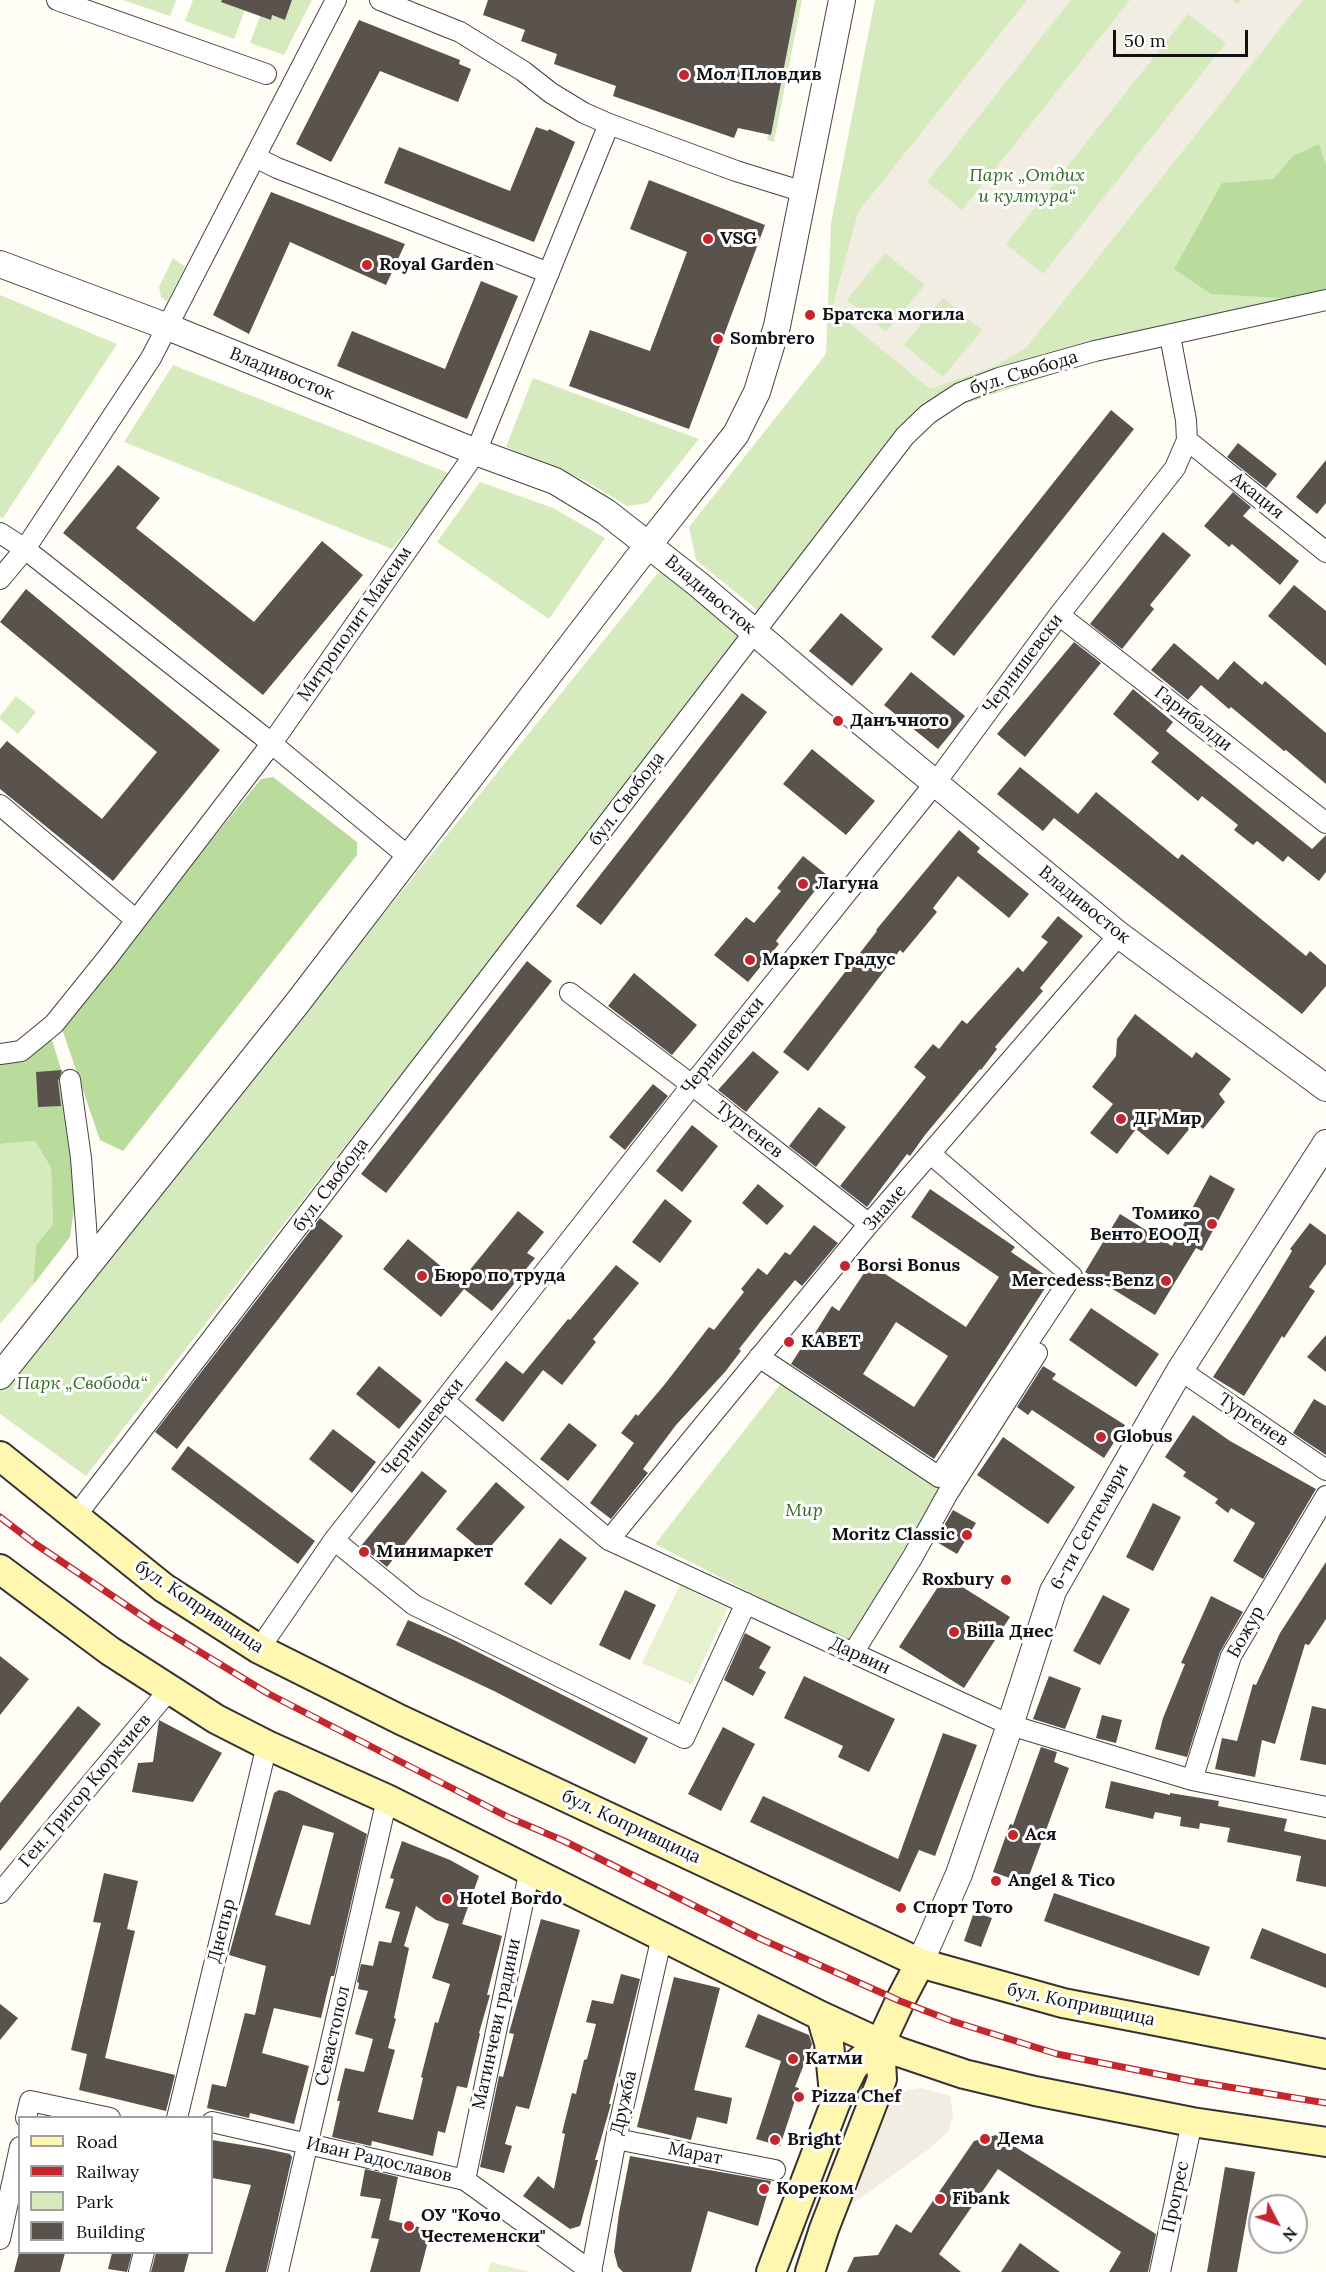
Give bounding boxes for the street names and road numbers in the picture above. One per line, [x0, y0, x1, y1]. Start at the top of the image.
street label: Владивосток [226, 343, 338, 405]
street label: бул. Свобода [967, 346, 1081, 400]
street label: Акация [1226, 468, 1288, 524]
street label: Митрополит Максим [293, 542, 417, 706]
street label: Владивосток [660, 551, 760, 639]
street label: Чернишевски [978, 610, 1068, 718]
street label: Гарибалди [1150, 682, 1236, 756]
street label: бул. Свобода [585, 748, 669, 850]
street label: Владивосток [1034, 861, 1134, 949]
street label: Чернишевски [677, 993, 769, 1099]
street label: Тургенев [711, 1097, 787, 1163]
street label: бул. Свобода [289, 1134, 373, 1236]
street label: Знаме [859, 1180, 911, 1236]
street label: Чернишевски [378, 1374, 468, 1482]
street label: Тургенев [1214, 1389, 1292, 1451]
street label: 6-ти Септември [1046, 1460, 1134, 1594]
street label: бул. Копривщица [130, 1556, 268, 1658]
street label: Божур [1223, 1602, 1269, 1662]
street label: Дарвин [826, 1633, 894, 1679]
street label: Ген. Григор Кюркчиев [15, 1710, 155, 1872]
street label: бул. Копривщица [558, 1785, 704, 1869]
street label: Днепър [204, 1897, 240, 1965]
street label: Матинчеви градини [468, 1936, 526, 2112]
street label: бул. Копривщица [1005, 1979, 1157, 2031]
street label: Севастопол [311, 1984, 355, 2088]
street label: Дружба [606, 2069, 642, 2137]
street label: Иван Радославов [304, 2133, 454, 2187]
street label: Марат [666, 2138, 724, 2170]
street label: Прогрес [1158, 2159, 1194, 2235]

